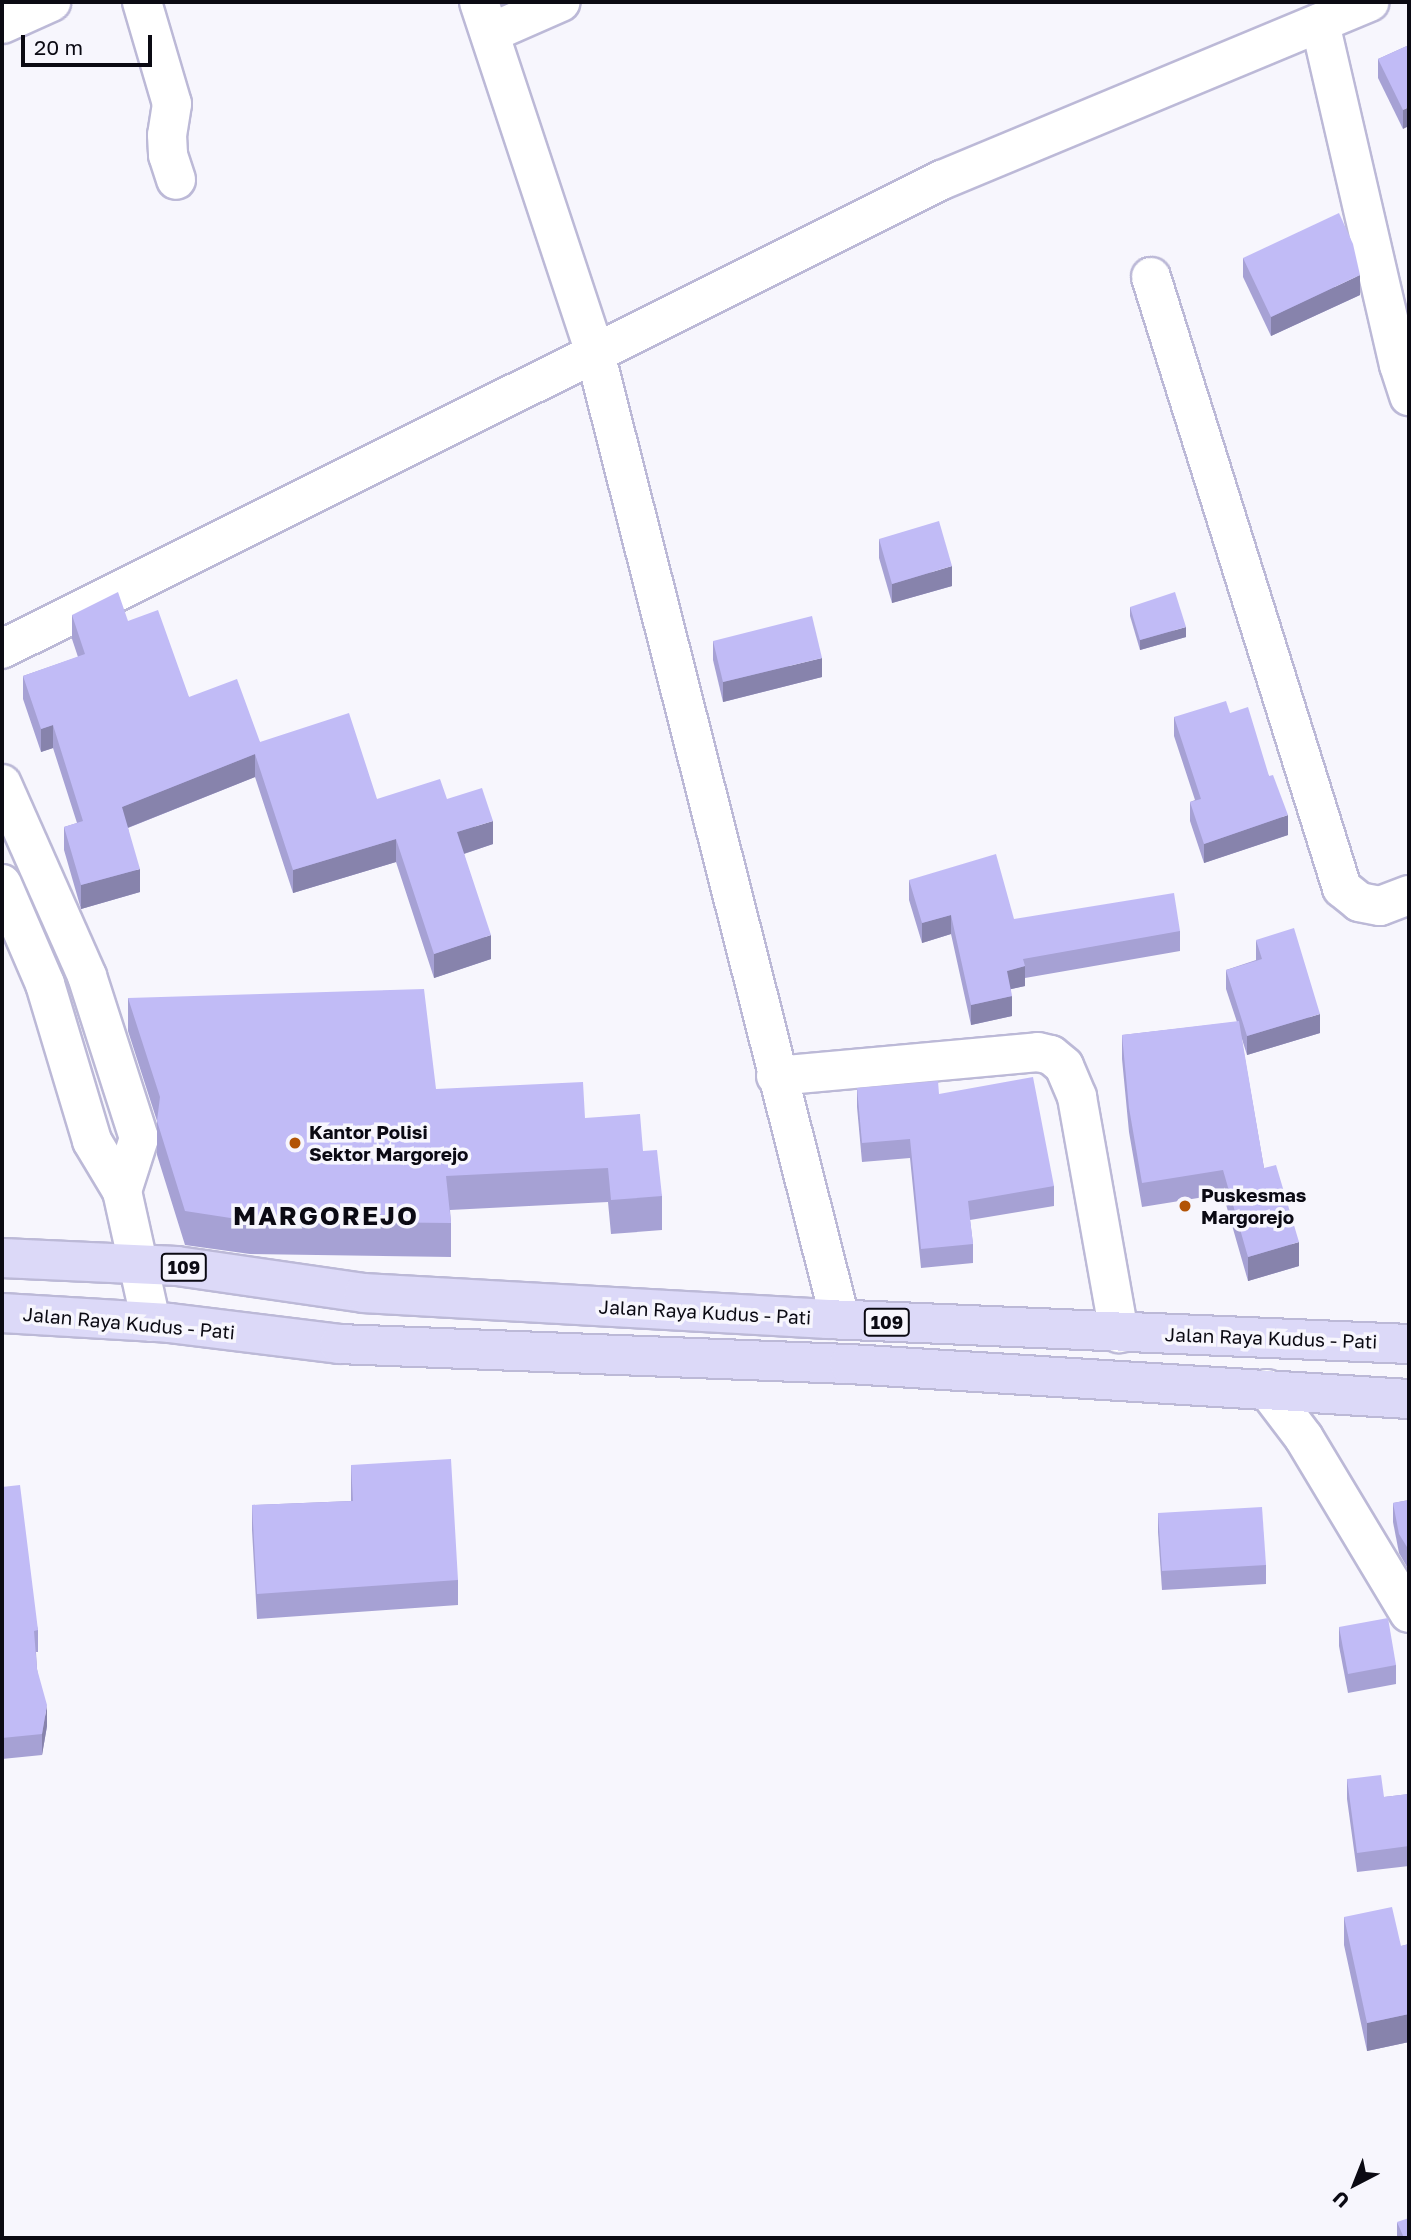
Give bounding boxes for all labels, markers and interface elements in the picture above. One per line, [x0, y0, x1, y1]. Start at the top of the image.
scale bar [24, 21, 156, 65]
text: 20 m [34, 34, 83, 60]
place label: Kantor Polisi Sektor Margorejo [309, 1121, 468, 1165]
marker: Kantor Polisi Sektor Margorejo [287, 1135, 303, 1151]
place label: Puskesmas Margorejo [1201, 1184, 1306, 1228]
marker: Puskesmas Margorejo [1175, 1196, 1195, 1216]
district label: MARGOREJO [234, 1200, 418, 1232]
road number: 109 [160, 1252, 208, 1282]
street label: Jalan Raya Kudus - Pati [598, 1295, 812, 1329]
street label: Jalan Raya Kudus - Pati [22, 1302, 236, 1344]
road number: 109 [862, 1308, 912, 1336]
street label: Jalan Raya Kudus - Pati [1164, 1323, 1378, 1353]
north arrow [1320, 2149, 1390, 2219]
text: U [1328, 2187, 1353, 2213]

